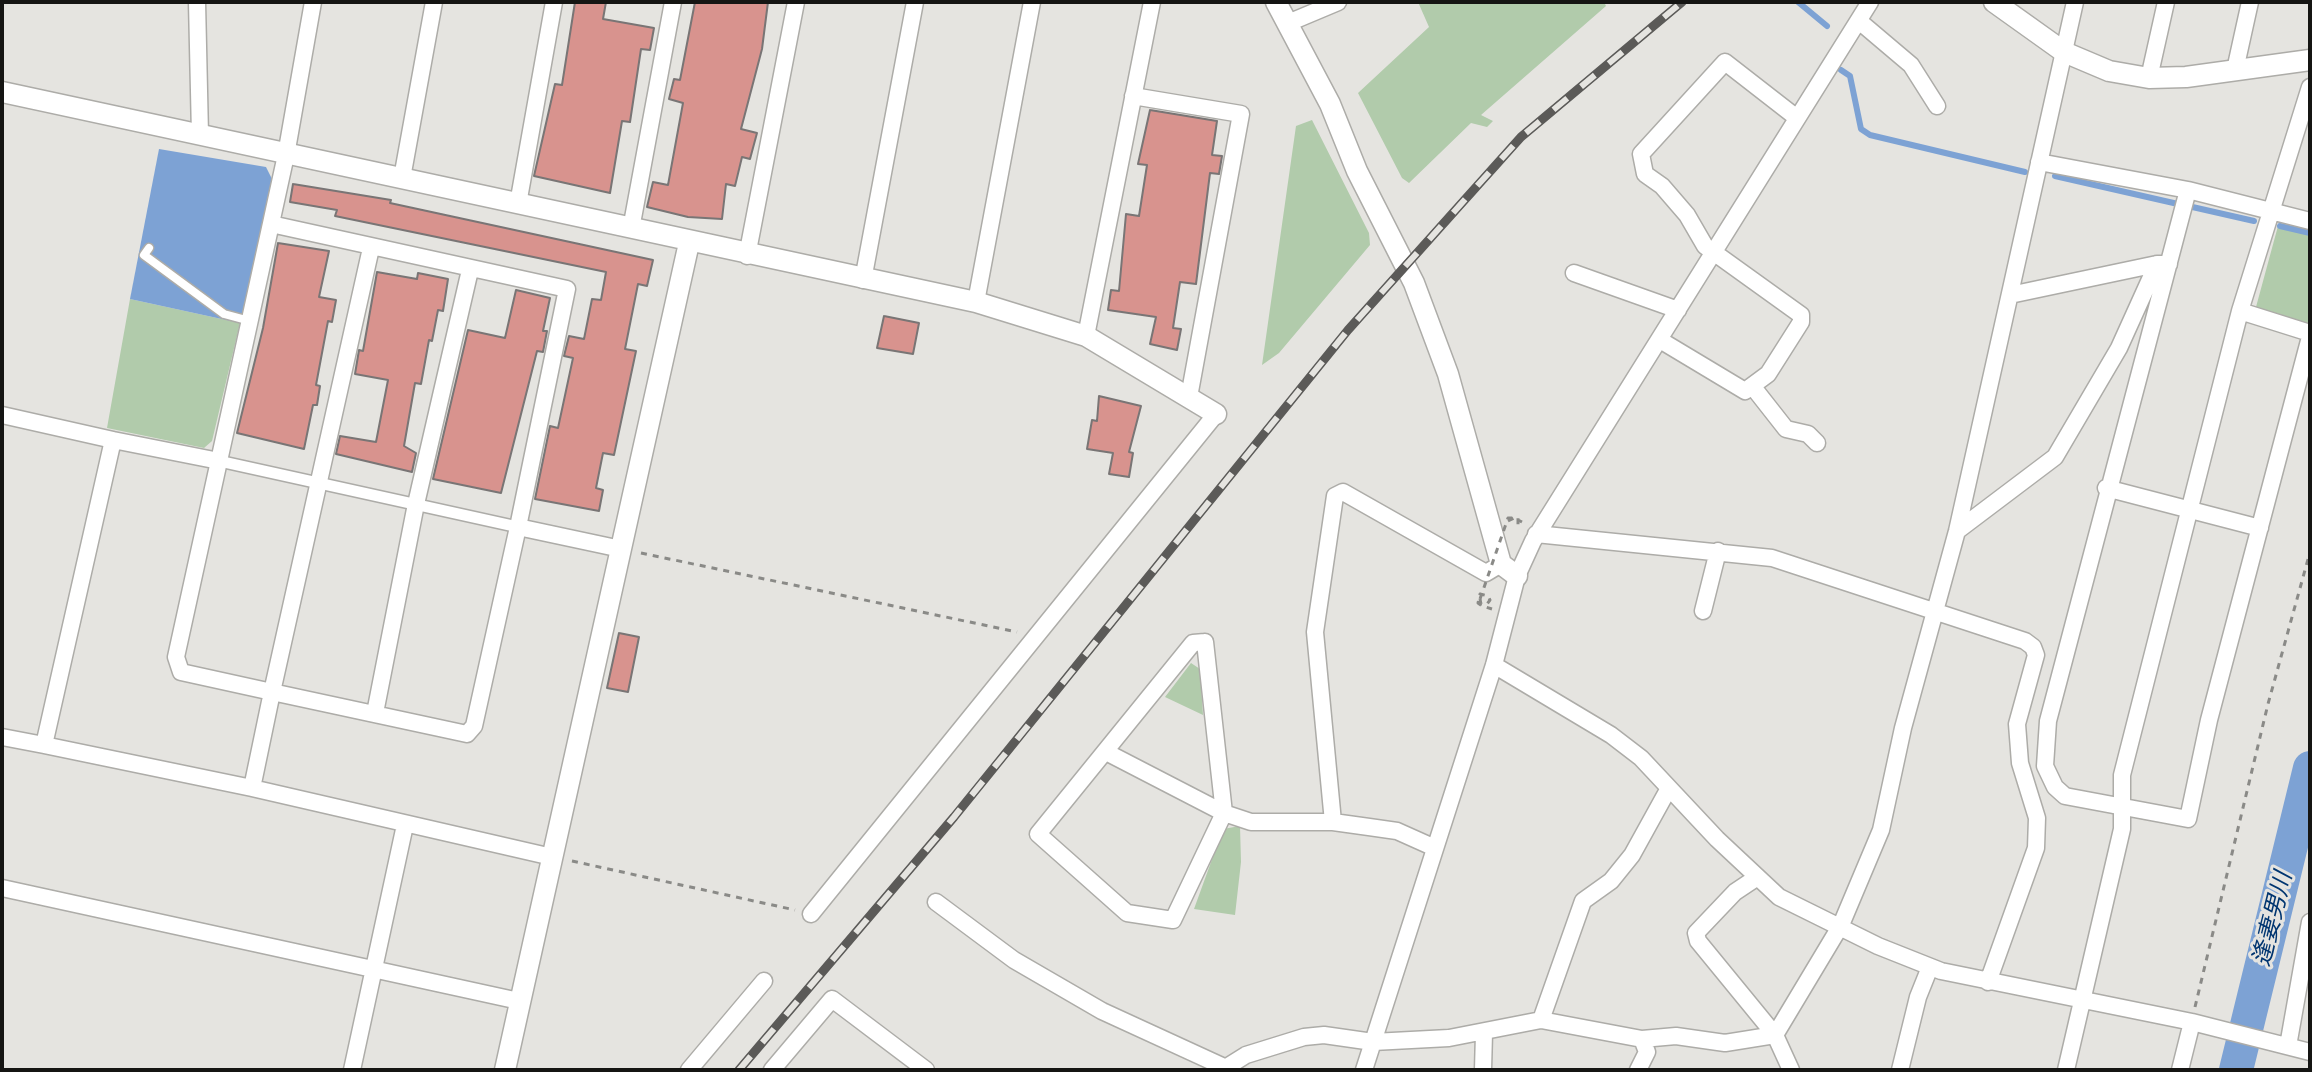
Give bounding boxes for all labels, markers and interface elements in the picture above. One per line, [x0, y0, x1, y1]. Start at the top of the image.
water label: 逢妻男川 [2247, 869, 2299, 969]

